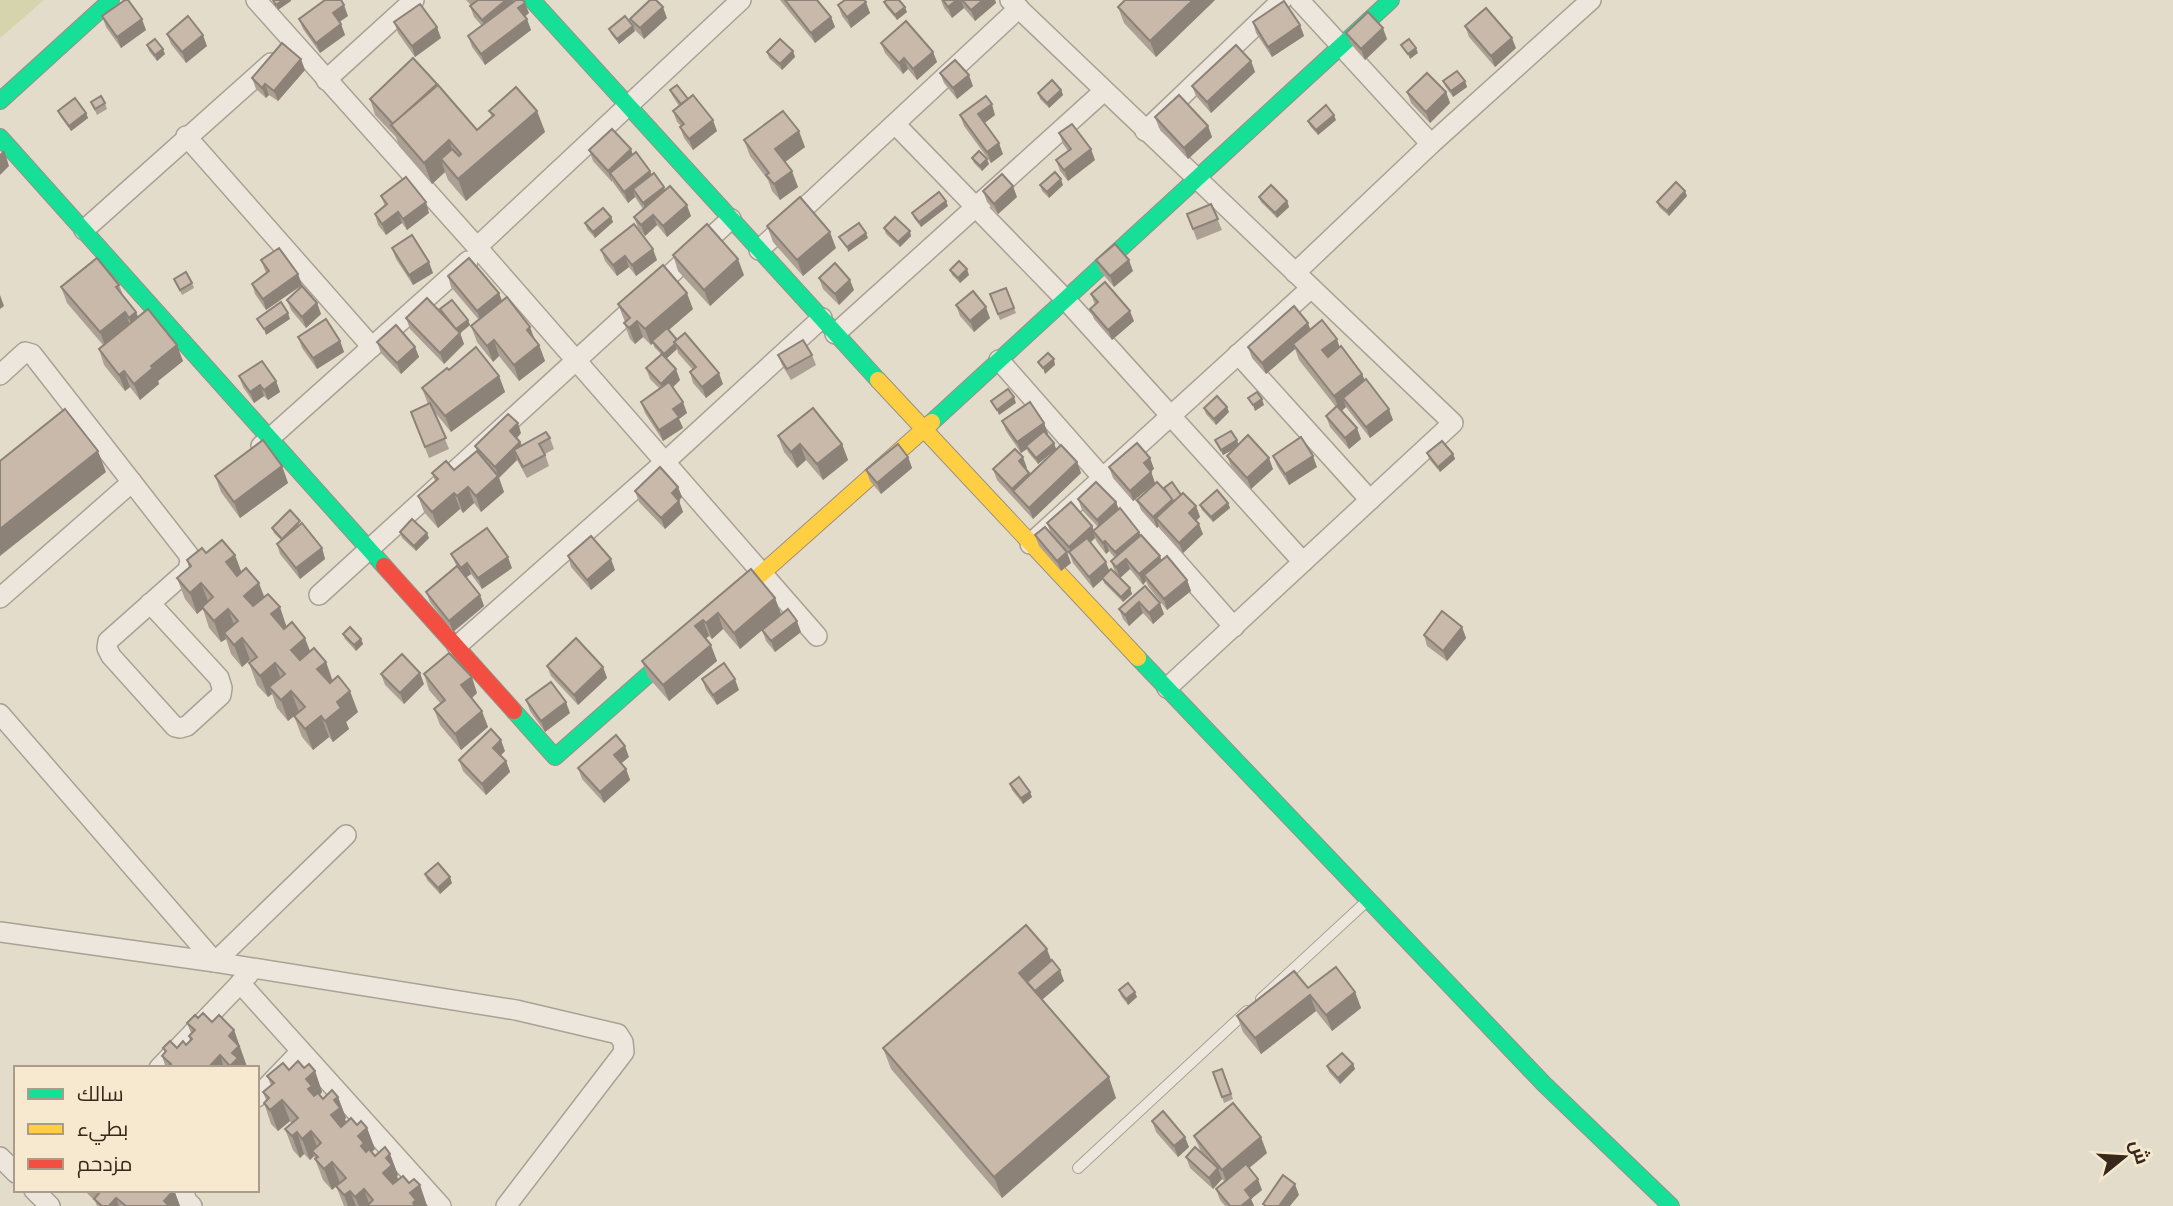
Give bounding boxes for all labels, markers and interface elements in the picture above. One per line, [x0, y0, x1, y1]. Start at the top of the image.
legend [14, 1066, 259, 1192]
text: سالك [77, 1082, 124, 1106]
text: بطيء [77, 1117, 128, 1145]
north arrow [2089, 1122, 2159, 1192]
text: ش [2125, 1137, 2154, 1167]
text: مزدحم [77, 1152, 132, 1178]

